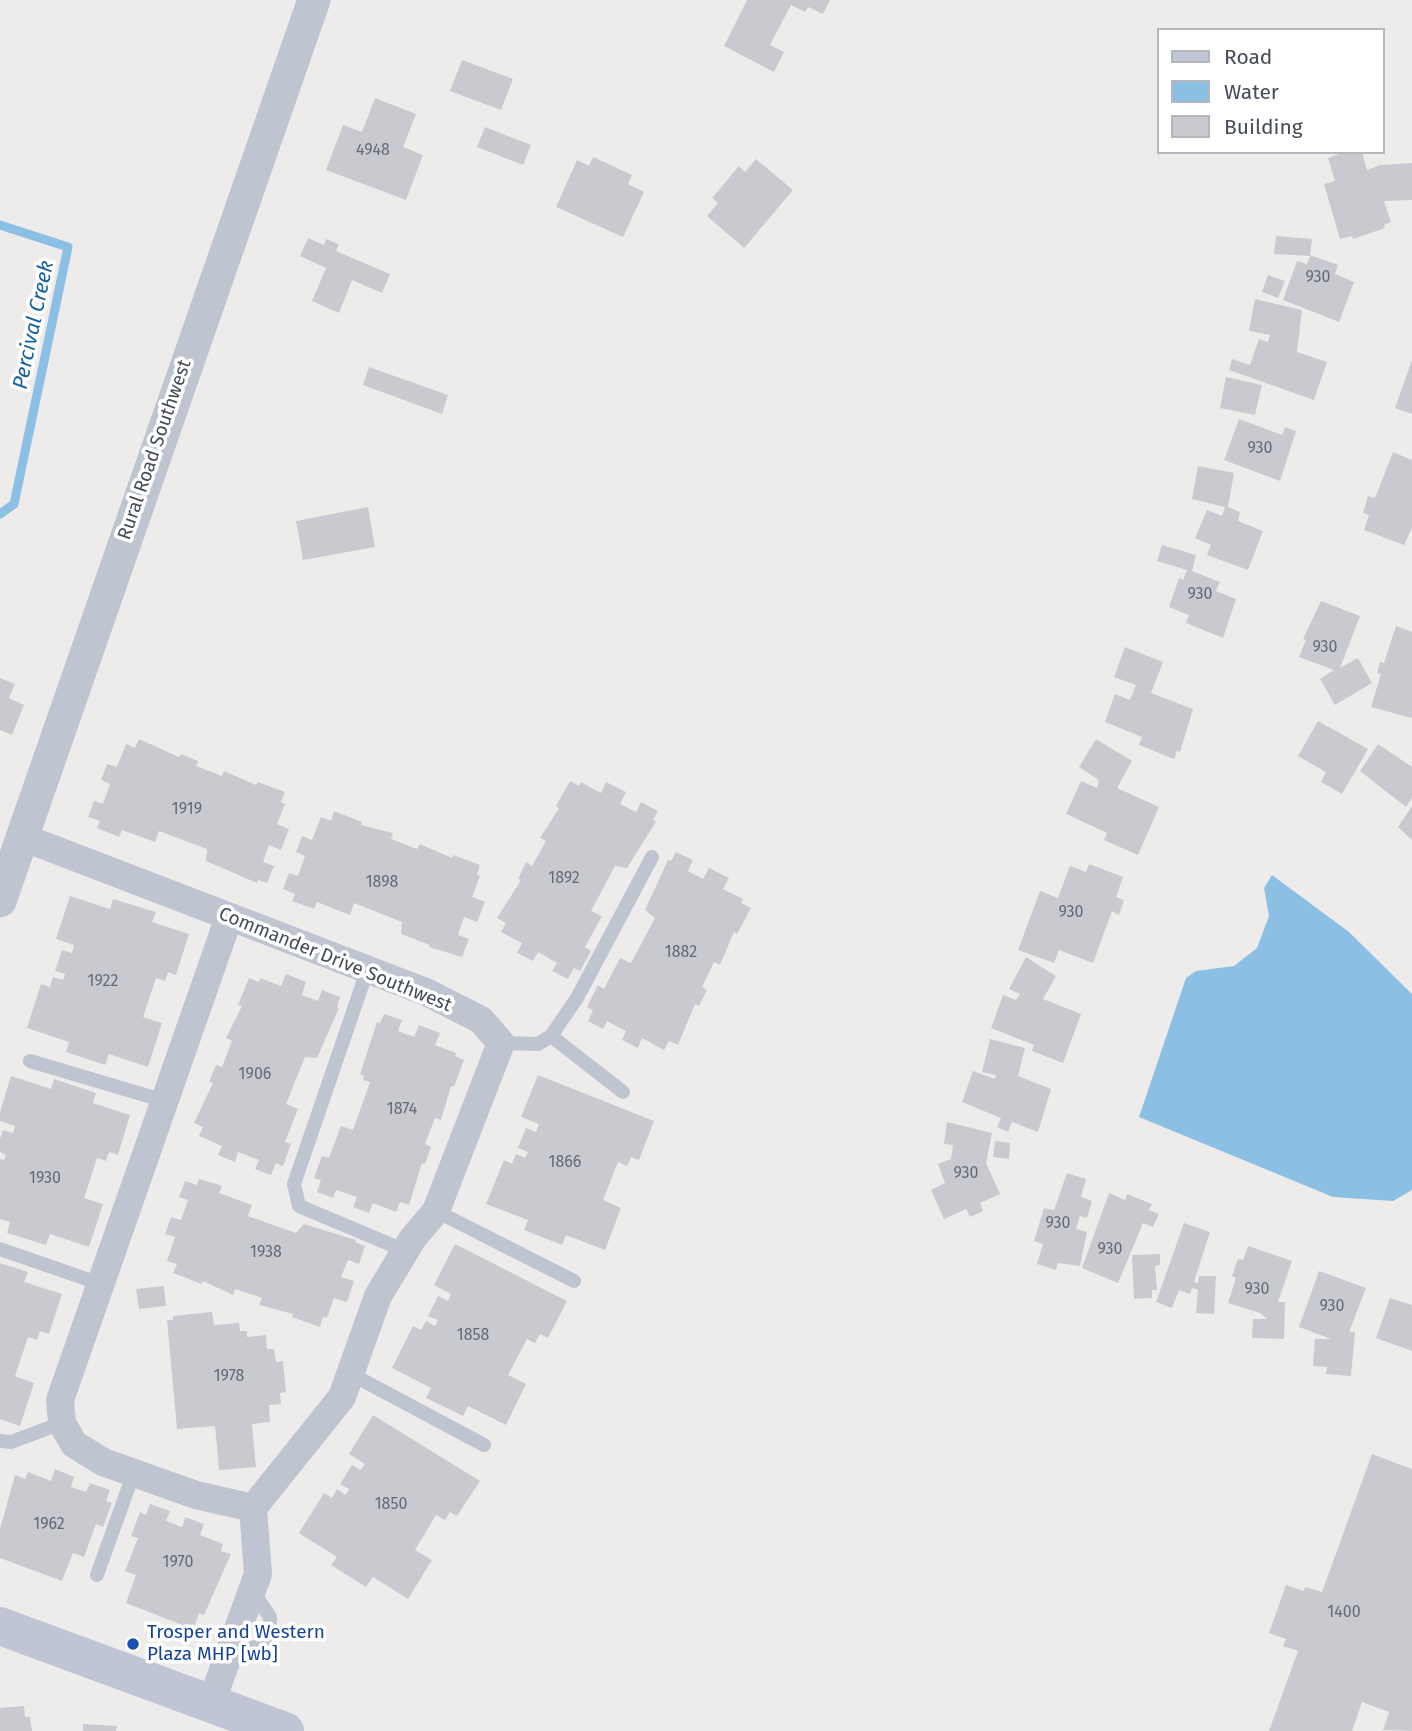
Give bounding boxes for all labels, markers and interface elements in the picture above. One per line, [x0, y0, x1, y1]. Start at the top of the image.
legend [1156, 28, 1384, 154]
text: Road [1224, 44, 1272, 70]
text: Water [1224, 79, 1279, 105]
text: Building [1224, 114, 1303, 140]
house number: 4948 [356, 141, 390, 161]
water label: Percival Creek [8, 258, 60, 392]
house number: 930 [1306, 268, 1330, 288]
street label: Rural Road Southwest [113, 357, 197, 543]
house number: 930 [1248, 439, 1272, 459]
house number: 930 [1188, 585, 1212, 605]
house number: 930 [1313, 638, 1337, 658]
house number: 1919 [172, 800, 202, 820]
house number: 1892 [548, 869, 580, 889]
house number: 1898 [366, 873, 398, 893]
street label: Commander Drive Southwest [215, 903, 455, 1017]
house number: 930 [1059, 903, 1083, 923]
house number: 1882 [665, 943, 697, 963]
house number: 1922 [88, 972, 118, 992]
house number: 1906 [239, 1065, 271, 1085]
house number: 1874 [387, 1100, 417, 1120]
house number: 1866 [549, 1153, 581, 1173]
house number: 930 [954, 1164, 978, 1184]
house number: 1930 [29, 1169, 61, 1189]
house number: 930 [1046, 1214, 1070, 1234]
house number: 930 [1098, 1240, 1122, 1260]
house number: 1938 [250, 1243, 282, 1263]
house number: 930 [1245, 1280, 1269, 1300]
house number: 930 [1320, 1297, 1344, 1317]
house number: 1858 [457, 1326, 489, 1346]
house number: 1978 [214, 1367, 244, 1387]
house number: 1850 [375, 1495, 407, 1515]
house number: 1962 [33, 1515, 65, 1535]
house number: 1970 [163, 1553, 193, 1573]
house number: 1400 [1327, 1603, 1361, 1623]
place label: Trosper and Western Plaza MHP [wb] [147, 1622, 325, 1666]
marker: Trosper and Western Plaza MHP [wb] [125, 1636, 141, 1652]

